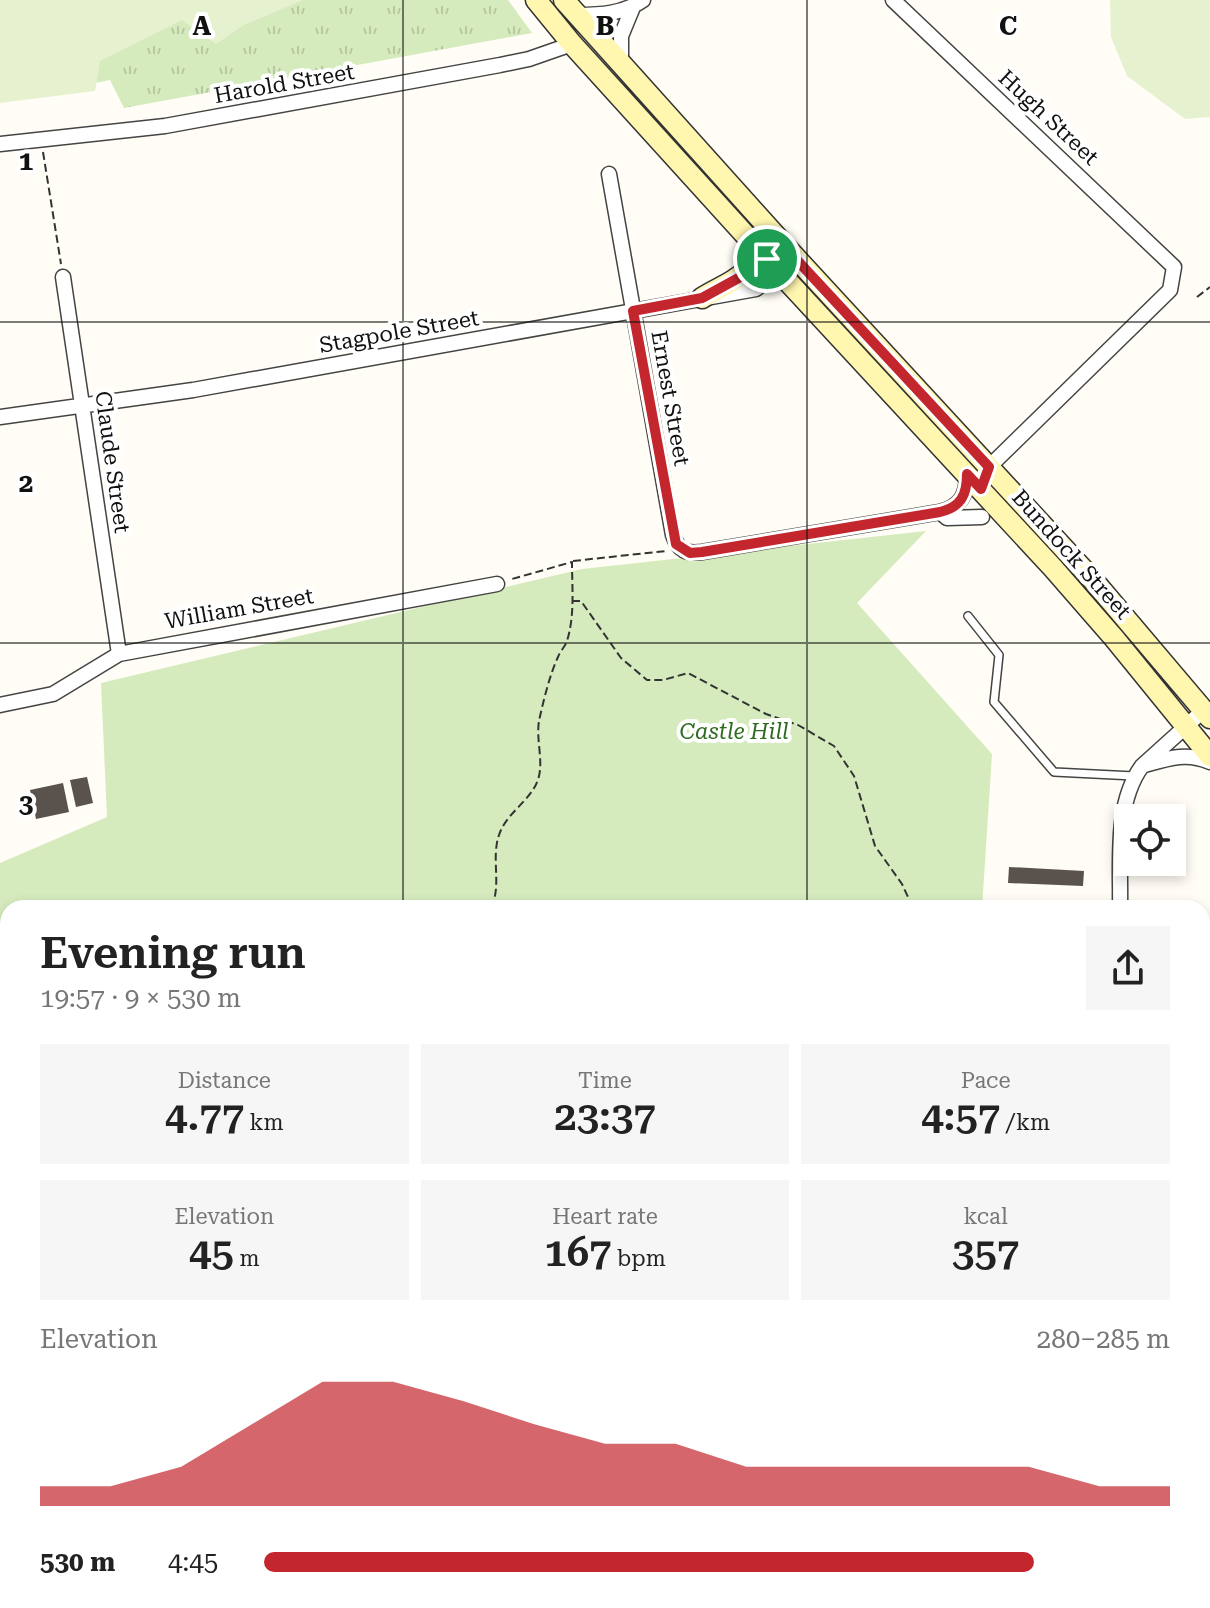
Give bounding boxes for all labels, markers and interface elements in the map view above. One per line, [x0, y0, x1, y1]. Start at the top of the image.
text: A [193, 11, 212, 41]
text: B [596, 11, 614, 41]
text: C [999, 11, 1017, 41]
street label: Harold Street [212, 59, 356, 108]
street label: Hugh Street [994, 65, 1104, 170]
text: 1 [19, 146, 33, 176]
pin [733, 225, 801, 293]
icon: arrive [745, 237, 789, 281]
street label: Stagpole Street [317, 305, 481, 358]
street label: Ernest Street [646, 329, 695, 468]
street label: Claude Street [90, 390, 135, 535]
text: 2 [19, 468, 33, 498]
street label: Bundock Street [1007, 485, 1136, 624]
street label: William Street [163, 583, 315, 634]
park label: Castle Hill [680, 719, 788, 744]
text: 3 [19, 789, 33, 819]
map controls [1114, 804, 1186, 876]
button: locate [1114, 804, 1186, 876]
button: share [1086, 926, 1170, 1010]
text: Evening run [40, 927, 306, 979]
text: 19:57 · 9 × 530 m [40, 983, 241, 1013]
text: Distance [178, 1068, 271, 1093]
text: Time [578, 1068, 632, 1093]
text: Pace [961, 1068, 1010, 1093]
text: 4.77 [165, 1093, 244, 1140]
text: 23:37 [554, 1093, 656, 1140]
text: 4:57 [921, 1093, 1000, 1140]
text: km [244, 1110, 284, 1135]
text: /km [1000, 1110, 1050, 1135]
text: Elevation [174, 1204, 274, 1229]
text: Heart rate [552, 1204, 658, 1229]
text: kcal [964, 1204, 1008, 1229]
text: 45 [189, 1229, 234, 1276]
text: 167 [544, 1229, 611, 1276]
text: 357 [952, 1229, 1019, 1276]
text: m [234, 1246, 260, 1271]
text: bpm [611, 1246, 666, 1271]
text: Elevation [40, 1324, 158, 1354]
text: 280–285 m [1037, 1324, 1170, 1354]
text: 530 m [40, 1547, 115, 1577]
text: 4:45 [168, 1547, 218, 1577]

